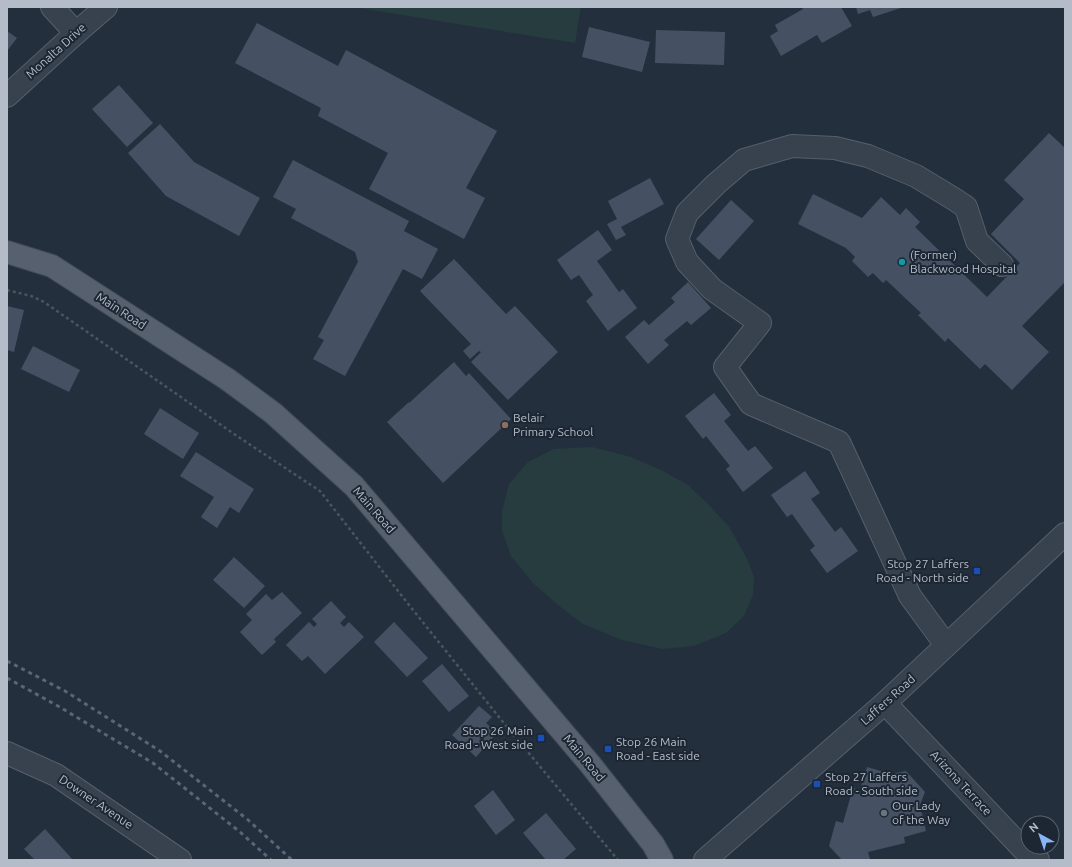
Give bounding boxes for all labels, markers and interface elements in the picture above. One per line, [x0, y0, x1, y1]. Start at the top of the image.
street label: Monalta Drive [23, 21, 88, 81]
place label: (Former) Blackwood Hospital [910, 248, 1016, 275]
marker: (Former) Blackwood Hospital [897, 257, 907, 267]
street label: Main Road [94, 290, 149, 331]
place label: Belair Primary School [513, 411, 593, 438]
marker: Belair Primary School [500, 420, 510, 430]
street label: Main Road [351, 484, 398, 535]
place label: Stop 27 Laffers Road - North side [876, 557, 969, 584]
marker: Stop 27 Laffers Road - North side [972, 566, 982, 576]
street label: Laffers Road [858, 672, 917, 727]
place label: Stop 26 Main Road - West side [444, 724, 533, 751]
street label: Main Road [561, 732, 608, 784]
marker: Stop 26 Main Road - West side [536, 733, 546, 743]
place label: Stop 26 Main Road - East side [616, 735, 700, 762]
marker: Stop 26 Main Road - East side [603, 744, 613, 754]
street label: Arizona Terrace [928, 748, 995, 818]
place label: Stop 27 Laffers Road - South side [825, 770, 918, 797]
street label: Downer Avenue [57, 772, 136, 831]
marker: Stop 27 Laffers Road - South side [812, 779, 822, 789]
place label: Our Lady of the Way [892, 799, 950, 826]
marker: Our Lady of the Way [879, 808, 889, 818]
north arrow [1020, 815, 1060, 855]
text: N [1027, 820, 1041, 835]

